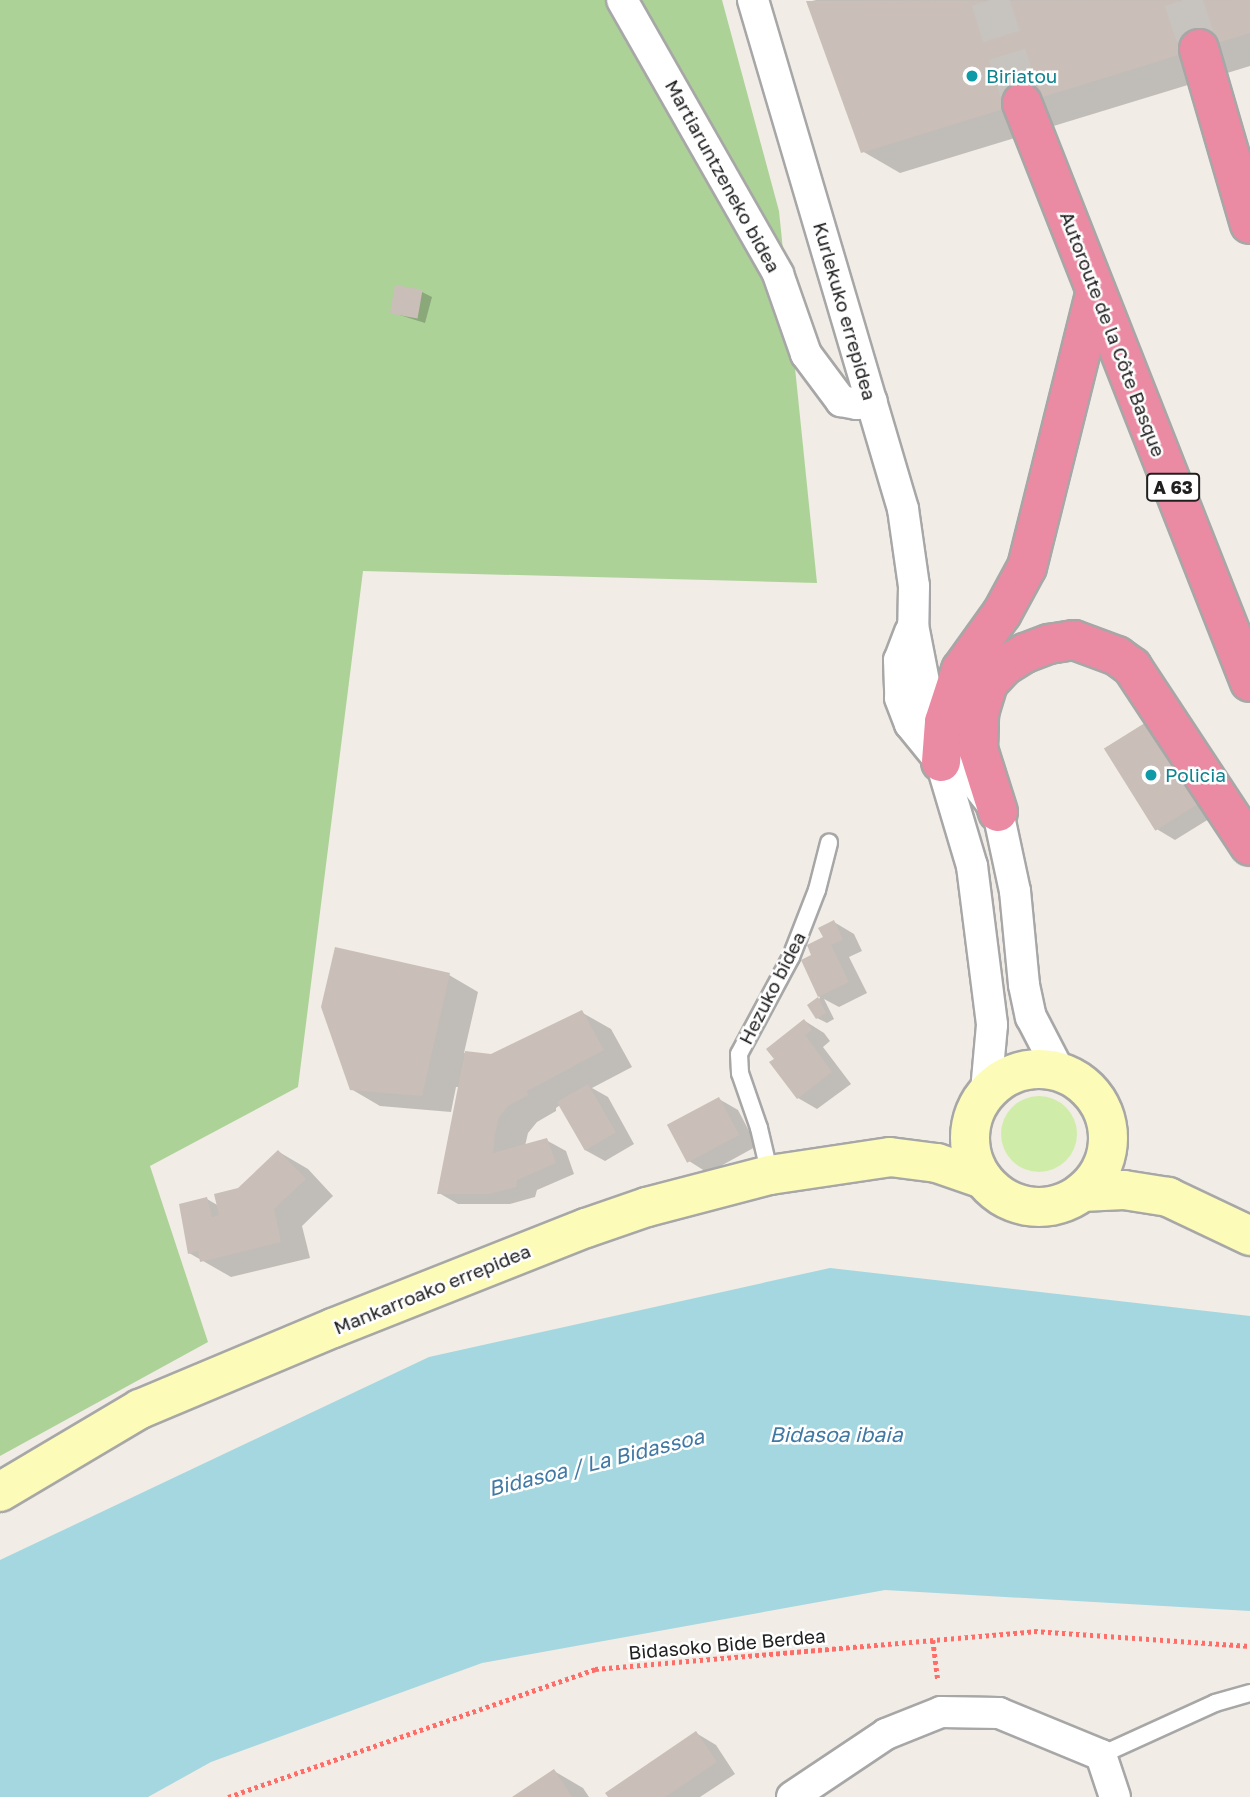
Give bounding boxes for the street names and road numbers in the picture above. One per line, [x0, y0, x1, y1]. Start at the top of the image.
street label: Martiaruntzeneko bidea [660, 76, 786, 276]
street label: Autoroute de la Côte Basque [1056, 208, 1170, 460]
street label: Kurlekuko errepidea [809, 219, 881, 403]
road number: A 63 [1145, 472, 1201, 502]
street label: Hezuko bidea [734, 928, 810, 1048]
street label: Mankarroako errepidea [330, 1239, 534, 1339]
street label: Bidasoko Bide Berdea [627, 1624, 827, 1664]

